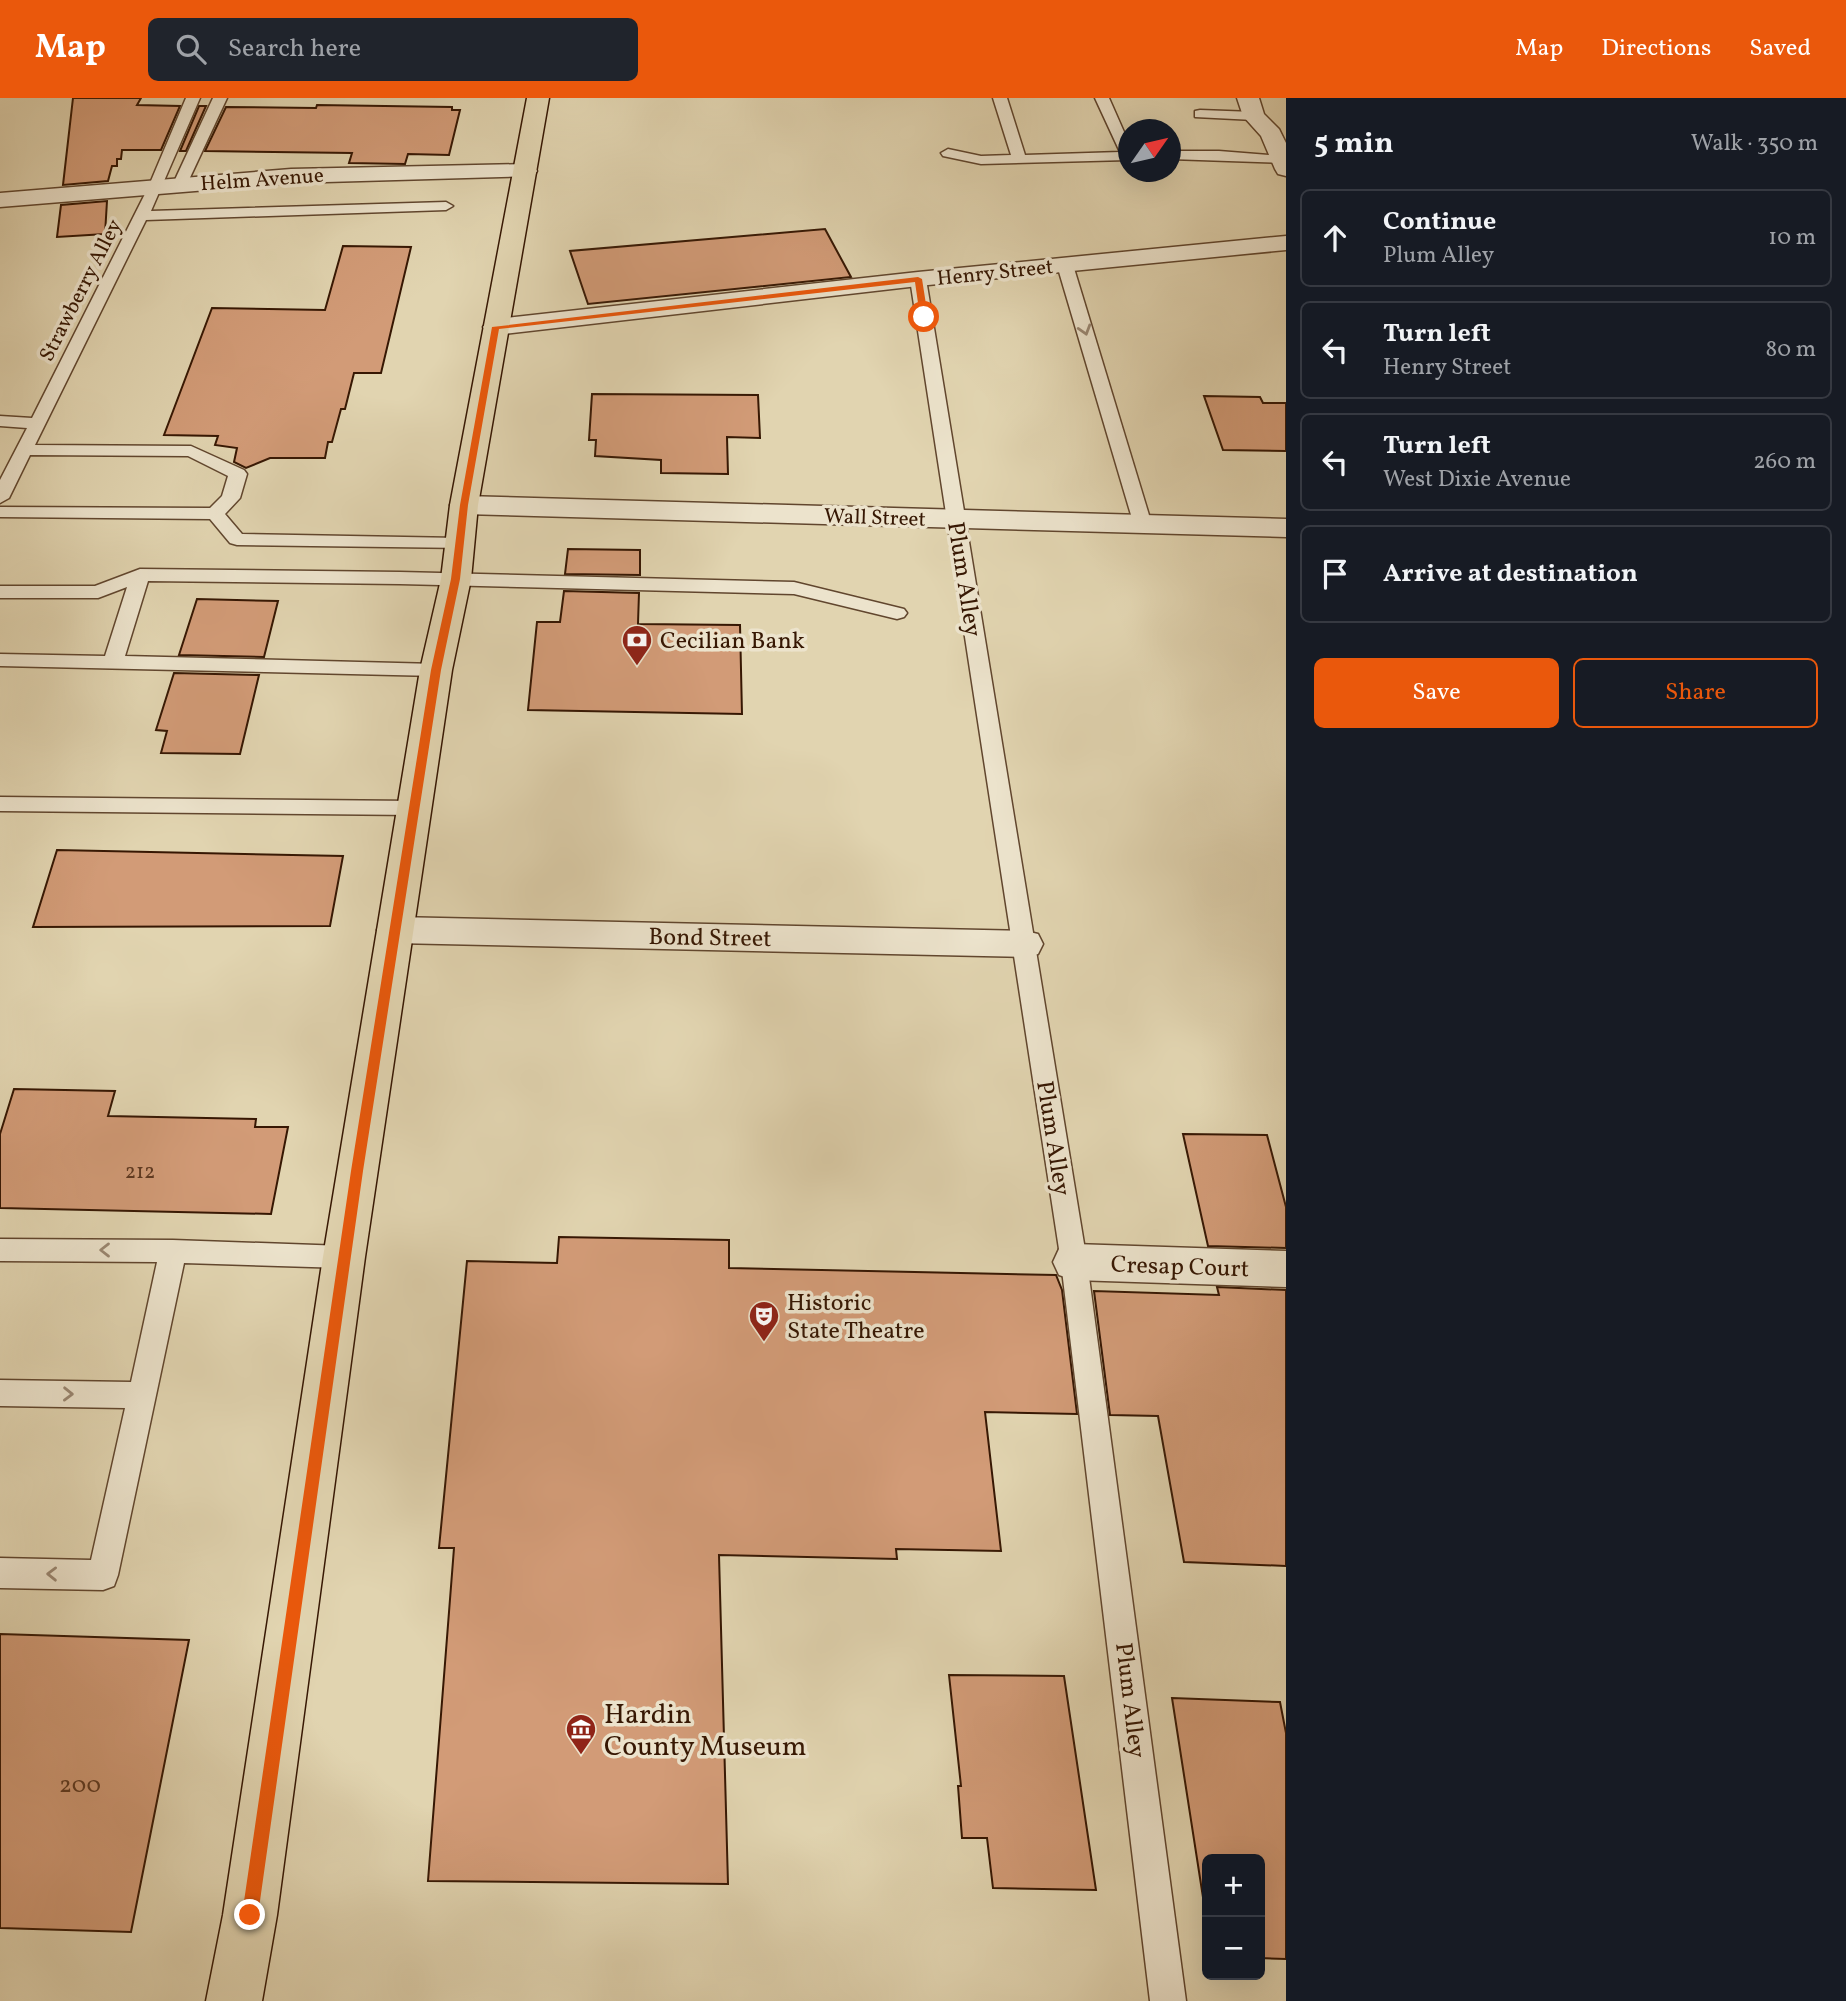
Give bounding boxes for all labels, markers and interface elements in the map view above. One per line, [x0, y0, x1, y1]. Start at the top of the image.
search box [148, 18, 638, 81]
text: Map [35, 26, 106, 72]
icon: search [172, 30, 210, 68]
text: Search here [228, 31, 361, 67]
text: Map [1515, 32, 1563, 66]
text: Directions [1601, 32, 1711, 66]
text: Saved [1749, 32, 1811, 66]
north arrow [1118, 119, 1181, 182]
text: 5 min [1314, 123, 1394, 165]
text: Walk · 350 m [1691, 128, 1818, 160]
street label: Helm Avenue [199, 162, 325, 199]
text: Continue [1383, 204, 1496, 240]
street label: Strawberry Alley [33, 214, 130, 367]
icon: ahead [1316, 219, 1354, 257]
text: 10 m [1768, 222, 1816, 254]
text: Plum Alley [1383, 240, 1494, 272]
street label: Henry Street [935, 253, 1055, 294]
route start [908, 301, 939, 332]
text: Turn left [1383, 316, 1491, 352]
one-way arrow [1076, 324, 1091, 336]
icon: left [1316, 331, 1354, 369]
text: 80 m [1766, 334, 1816, 366]
text: Henry Street [1383, 352, 1511, 384]
text: Turn left [1383, 428, 1491, 464]
icon: left [1316, 443, 1354, 481]
text: 260 m [1753, 446, 1816, 478]
text: West Dixie Avenue [1383, 464, 1571, 496]
street label: Wall Street [824, 502, 926, 535]
street label: Plum Alley [937, 519, 989, 639]
icon: arrive [1316, 555, 1354, 593]
text: Arrive at destination [1383, 556, 1638, 592]
bank icon: Cecilian Bank [620, 623, 654, 667]
place label: Cecilian Bank [660, 625, 805, 659]
button: Save [1314, 658, 1559, 728]
button: Share [1573, 658, 1818, 728]
street label: Bond Street [648, 921, 772, 957]
street label: Plum Alley [1026, 1078, 1078, 1198]
house number: 212 [125, 1158, 155, 1187]
one-way arrow [99, 1242, 110, 1258]
street label: Cresap Court [1110, 1249, 1250, 1287]
place label: Historic State Theatre [787, 1287, 925, 1349]
theatre icon: Historic State Theatre [747, 1299, 781, 1343]
one-way arrow [63, 1386, 74, 1402]
one-way arrow [46, 1566, 56, 1582]
street label: Plum Alley [1105, 1641, 1153, 1760]
place label: Hardin County Museum [604, 1696, 807, 1767]
museum icon: Hardin County Museum [564, 1712, 598, 1756]
house number: 200 [59, 1769, 101, 1803]
map controls [1202, 1854, 1265, 1980]
button: + [1202, 1854, 1265, 1917]
route end [234, 1899, 265, 1930]
button: − [1202, 1917, 1265, 1980]

